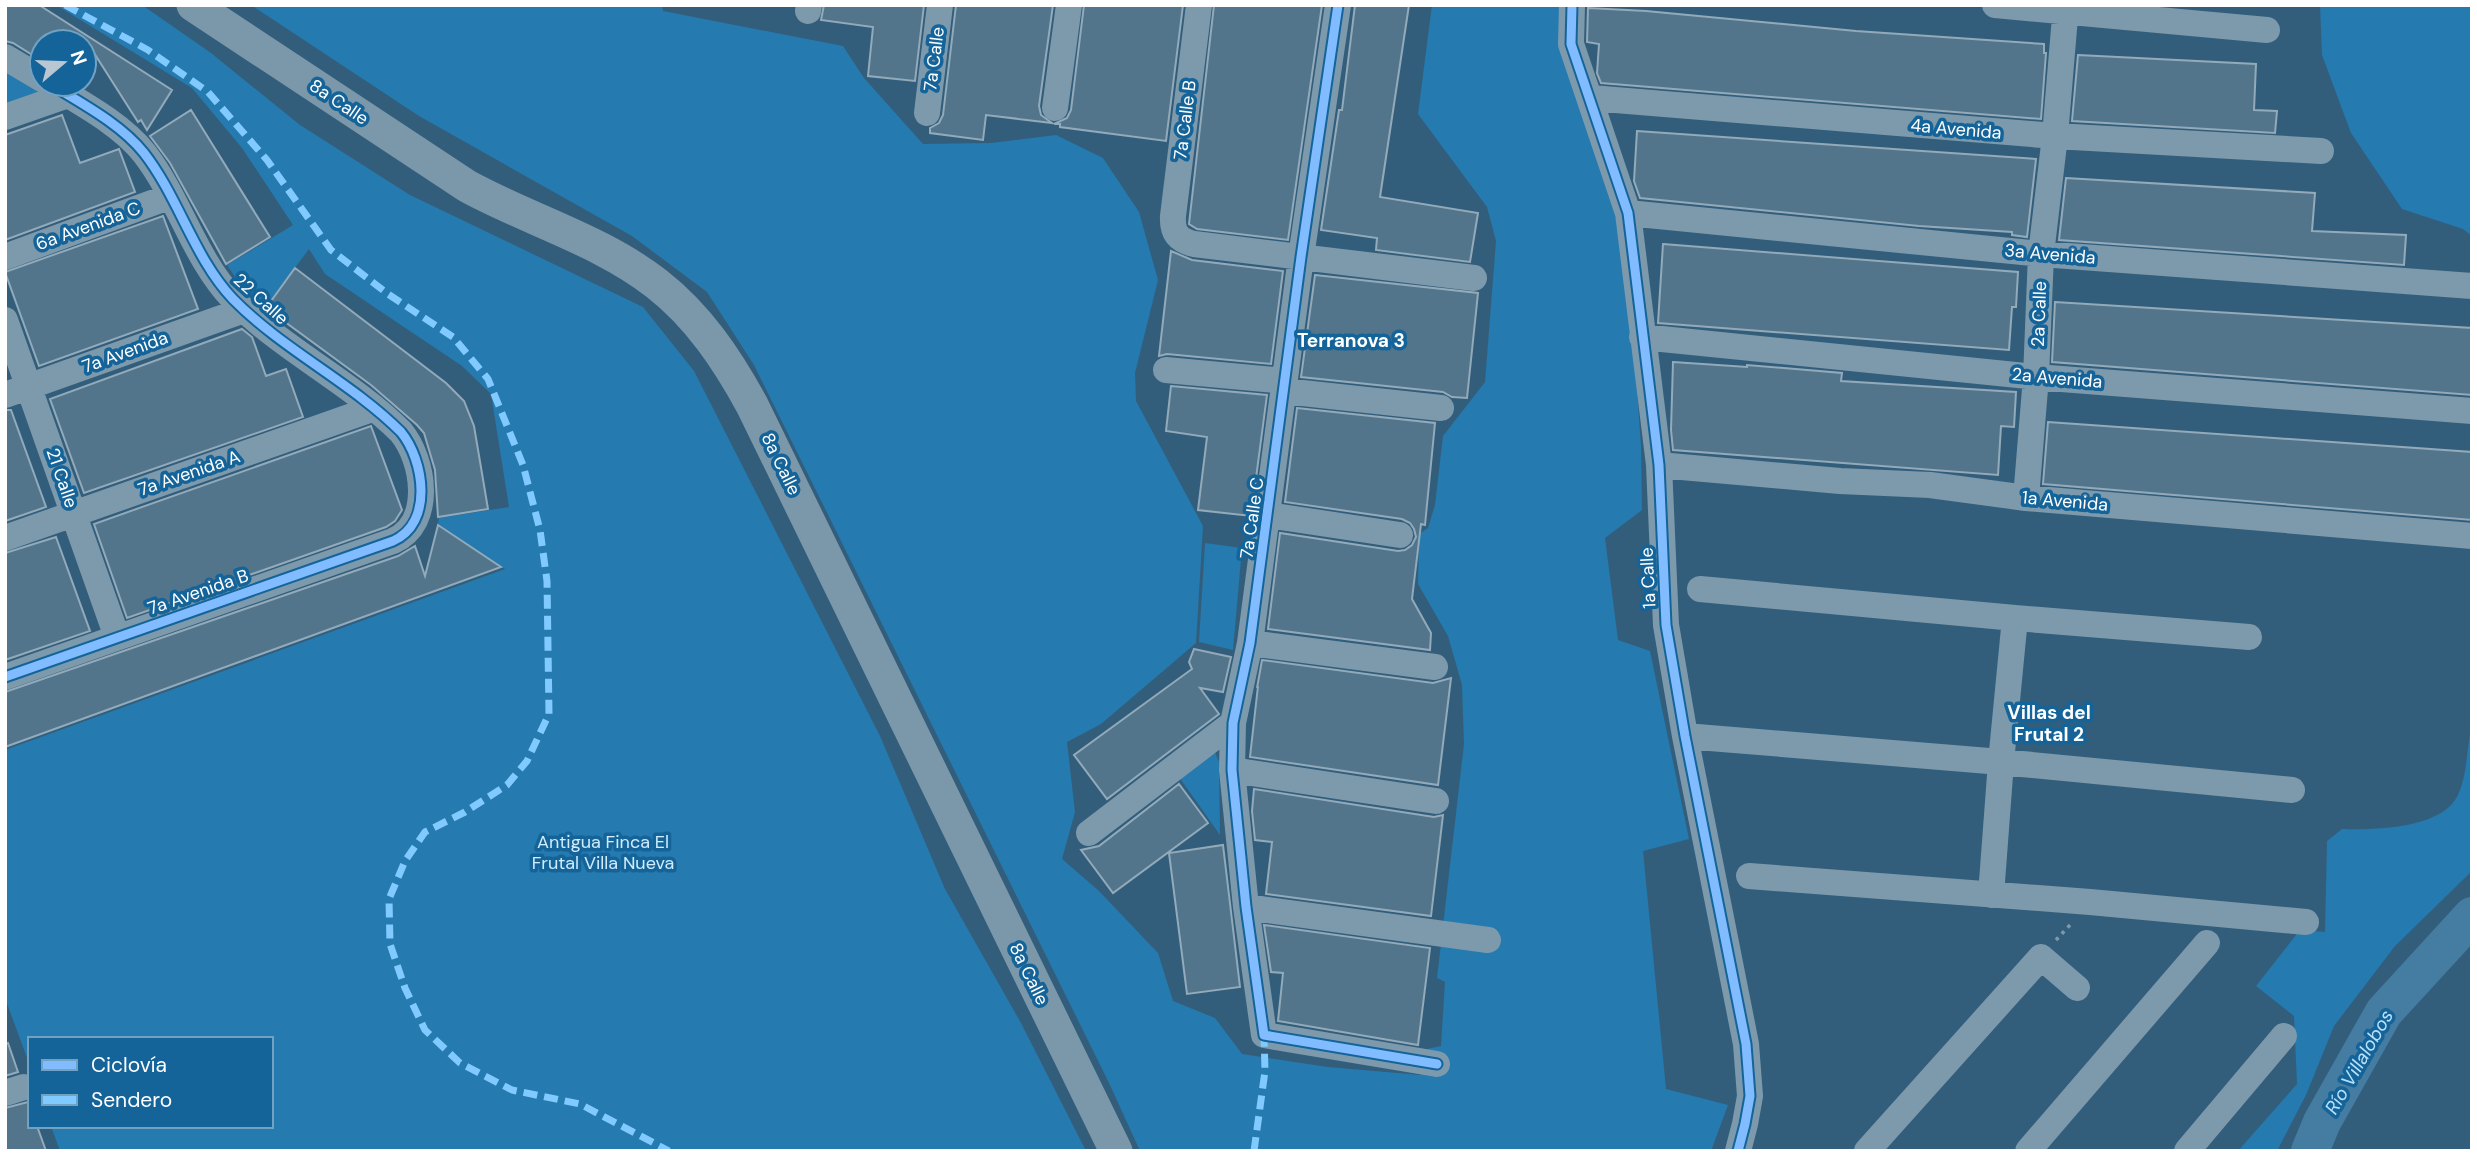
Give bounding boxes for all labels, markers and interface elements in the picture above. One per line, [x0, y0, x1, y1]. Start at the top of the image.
street label: 7a Calle [918, 26, 950, 92]
north arrow [28, 28, 98, 98]
text: N [65, 47, 93, 68]
street label: 8a Calle [305, 73, 373, 131]
street label: 7a Calle B [1168, 79, 1202, 161]
street label: 4a Avenida [1909, 113, 2003, 145]
street label: 6a Avenida C [32, 196, 144, 256]
street label: 3a Avenida [2004, 238, 2096, 270]
street label: 22 Calle [228, 268, 294, 330]
street label: 2a Calle [2026, 281, 2052, 347]
street label: 7a Avenida [79, 325, 171, 379]
district label: Terranova 3 [1297, 328, 1405, 353]
street label: 2a Avenida [2011, 362, 2103, 394]
street label: 8a Calle [756, 429, 806, 499]
street label: 7a Avenida A [135, 444, 243, 502]
street label: 21 Calle [41, 445, 83, 511]
street label: 7a Calle C [1234, 476, 1270, 560]
street label: 1a Avenida [2021, 485, 2109, 517]
street label: 1a Calle [1634, 547, 1662, 609]
street label: 7a Avenida B [144, 563, 252, 620]
district label: Villas del Frutal 2 [2007, 700, 2091, 747]
park label: Antigua Finca El Frutal Villa Nueva [532, 830, 674, 875]
street label: 8a Calle [1004, 939, 1054, 1009]
water label: Río Villalobos [2319, 1005, 2399, 1119]
legend [28, 1037, 273, 1128]
text: Ciclovía [91, 1051, 167, 1079]
text: Sendero [91, 1086, 172, 1114]

